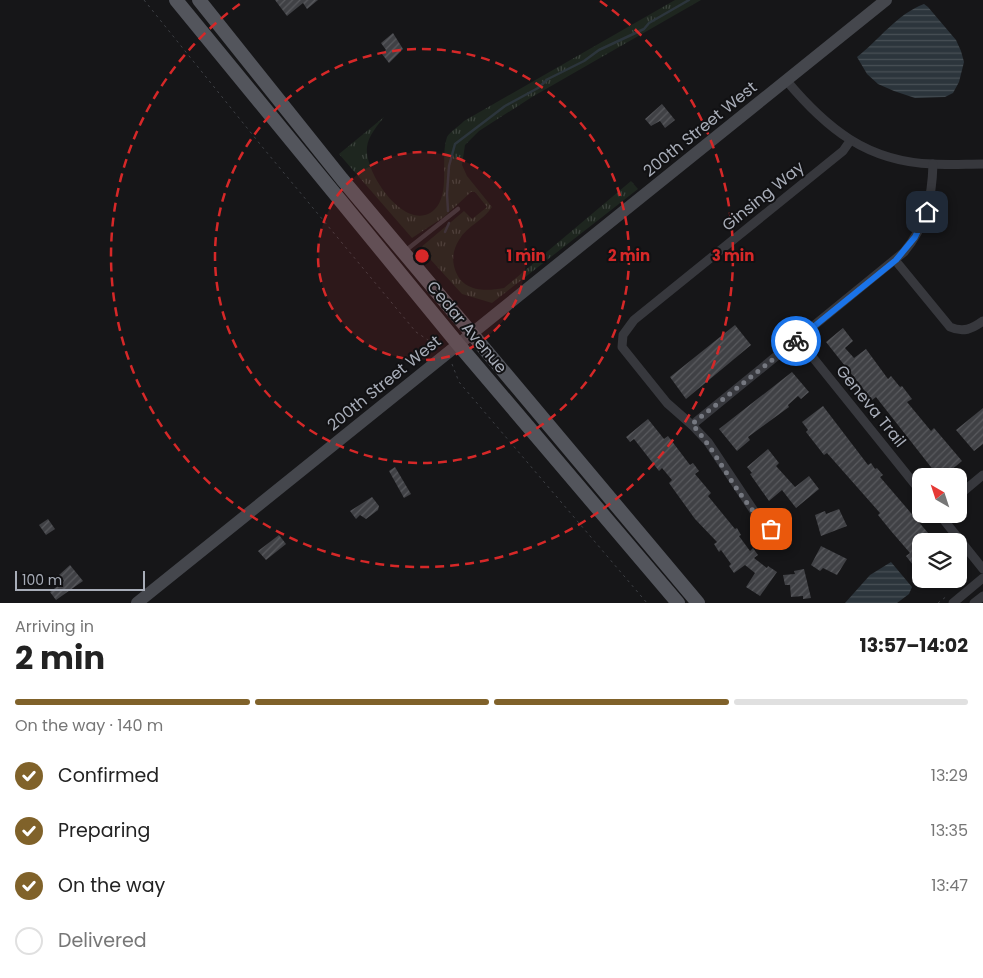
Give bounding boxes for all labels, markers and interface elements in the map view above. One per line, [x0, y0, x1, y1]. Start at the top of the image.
street label: 200th Street West [638, 76, 762, 182]
street label: Ginsing Way [717, 156, 809, 236]
pin [906, 191, 948, 233]
icon: home [913, 198, 941, 226]
text: 1 min [506, 245, 546, 266]
text: 2 min [608, 245, 650, 266]
text: 3 min [712, 245, 754, 266]
centre of rings [413, 247, 431, 265]
street label: Cedar Avenue [421, 276, 513, 378]
courier [771, 316, 821, 366]
icon: bike [782, 327, 810, 355]
street label: 200th Street West [322, 330, 446, 436]
street label: Geneva Trail [831, 360, 911, 452]
north arrow [912, 468, 968, 522]
map controls [912, 468, 967, 588]
pin [750, 508, 792, 550]
icon: bag [757, 515, 785, 543]
button: layers [912, 533, 967, 588]
scale bar [15, 568, 145, 591]
text: 100 m [22, 570, 62, 590]
text: Arriving in [15, 615, 94, 638]
text: 13:57–14:02 [860, 632, 968, 659]
text: 2 min [15, 635, 105, 680]
text: On the way · 140 m [15, 714, 163, 737]
icon: check [15, 762, 43, 790]
text: Confirmed [58, 762, 159, 789]
text: 13:29 [931, 764, 968, 787]
icon: check [15, 817, 43, 845]
text: Preparing [58, 817, 150, 844]
text: 13:35 [931, 819, 968, 842]
icon: check [15, 872, 43, 900]
text: On the way [58, 872, 165, 899]
text: 13:47 [931, 874, 968, 897]
text: Delivered [58, 927, 147, 954]

